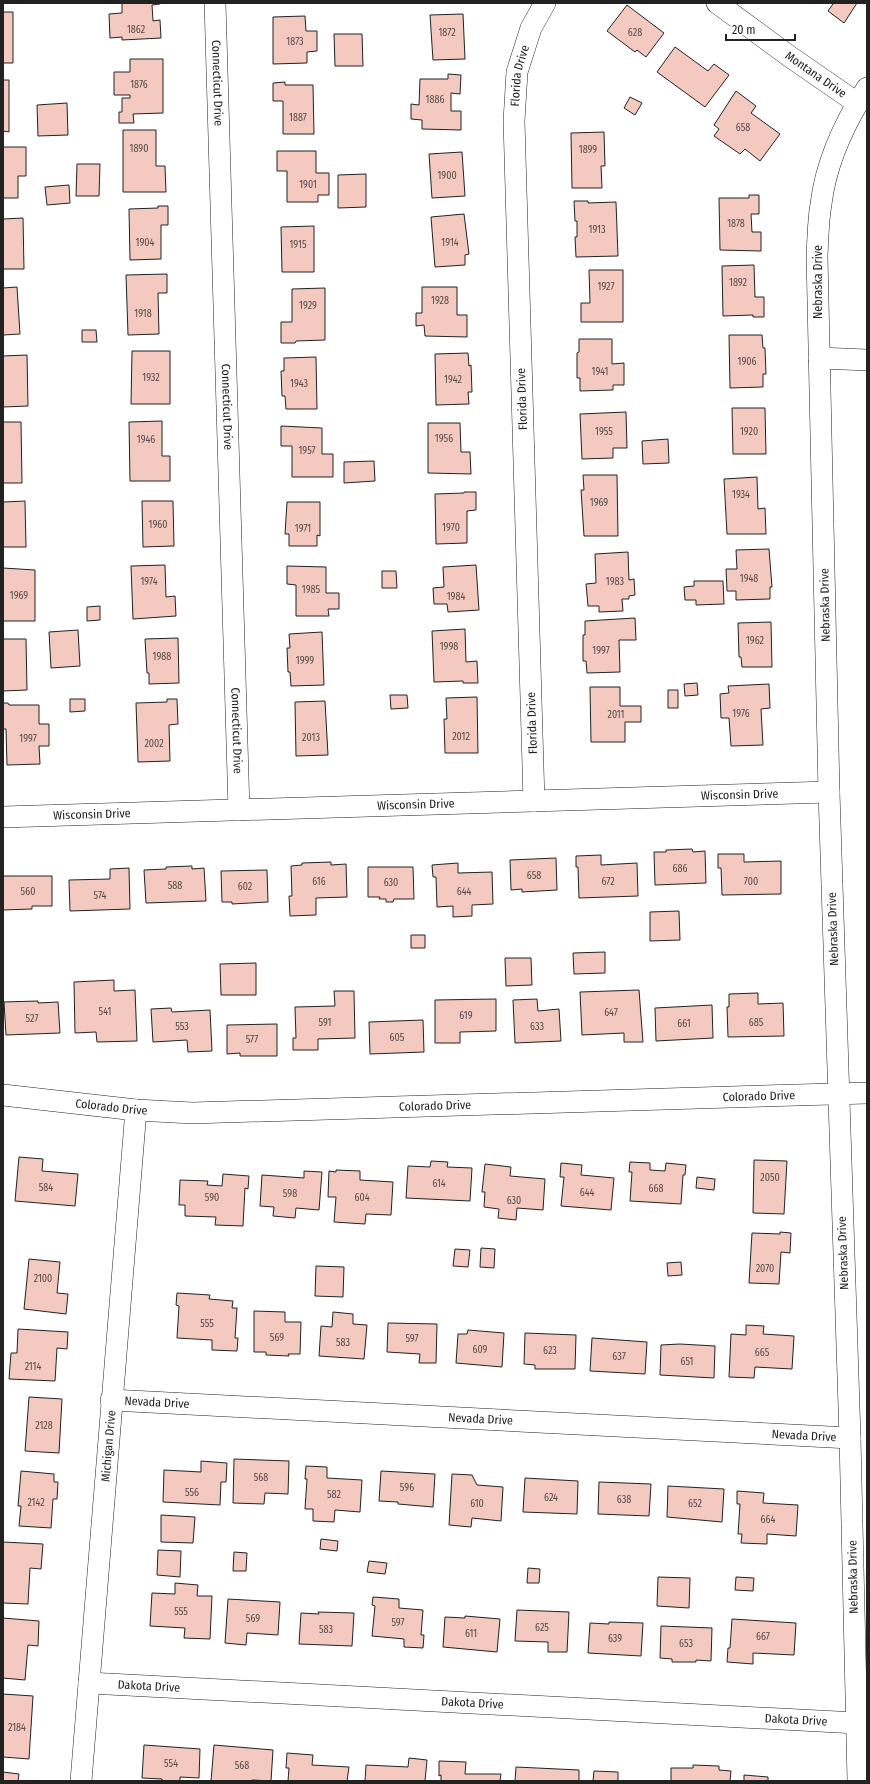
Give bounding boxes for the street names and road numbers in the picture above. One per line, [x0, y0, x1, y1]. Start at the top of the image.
street label: Connecticut Drive [209, 40, 226, 126]
street label: Florida Drive [508, 43, 532, 107]
street label: Montana Drive [782, 48, 849, 101]
street label: Nebraska Drive [811, 245, 825, 319]
street label: Connecticut Drive [219, 363, 235, 450]
street label: Florida Drive [514, 368, 530, 430]
street label: Nebraska Drive [817, 568, 833, 642]
street label: Connecticut Drive [228, 687, 245, 774]
street label: Florida Drive [524, 692, 540, 754]
street label: Wisconsin Drive [701, 787, 779, 803]
street label: Wisconsin Drive [377, 796, 455, 813]
street label: Wisconsin Drive [53, 806, 131, 822]
street label: Nebraska Drive [825, 892, 841, 966]
street label: Colorado Drive [722, 1088, 795, 1104]
street label: Colorado Drive [75, 1096, 148, 1118]
street label: Colorado Drive [399, 1098, 471, 1114]
street label: Nebraska Drive [835, 1216, 851, 1290]
street label: Nevada Drive [124, 1394, 190, 1411]
street label: Michigan Drive [99, 1410, 118, 1483]
street label: Nevada Drive [448, 1410, 513, 1428]
street label: Nevada Drive [771, 1427, 837, 1444]
street label: Nebraska Drive [845, 1540, 861, 1614]
street label: Dakota Drive [117, 1678, 181, 1695]
street label: Dakota Drive [441, 1694, 504, 1712]
street label: Dakota Drive [764, 1711, 828, 1728]

